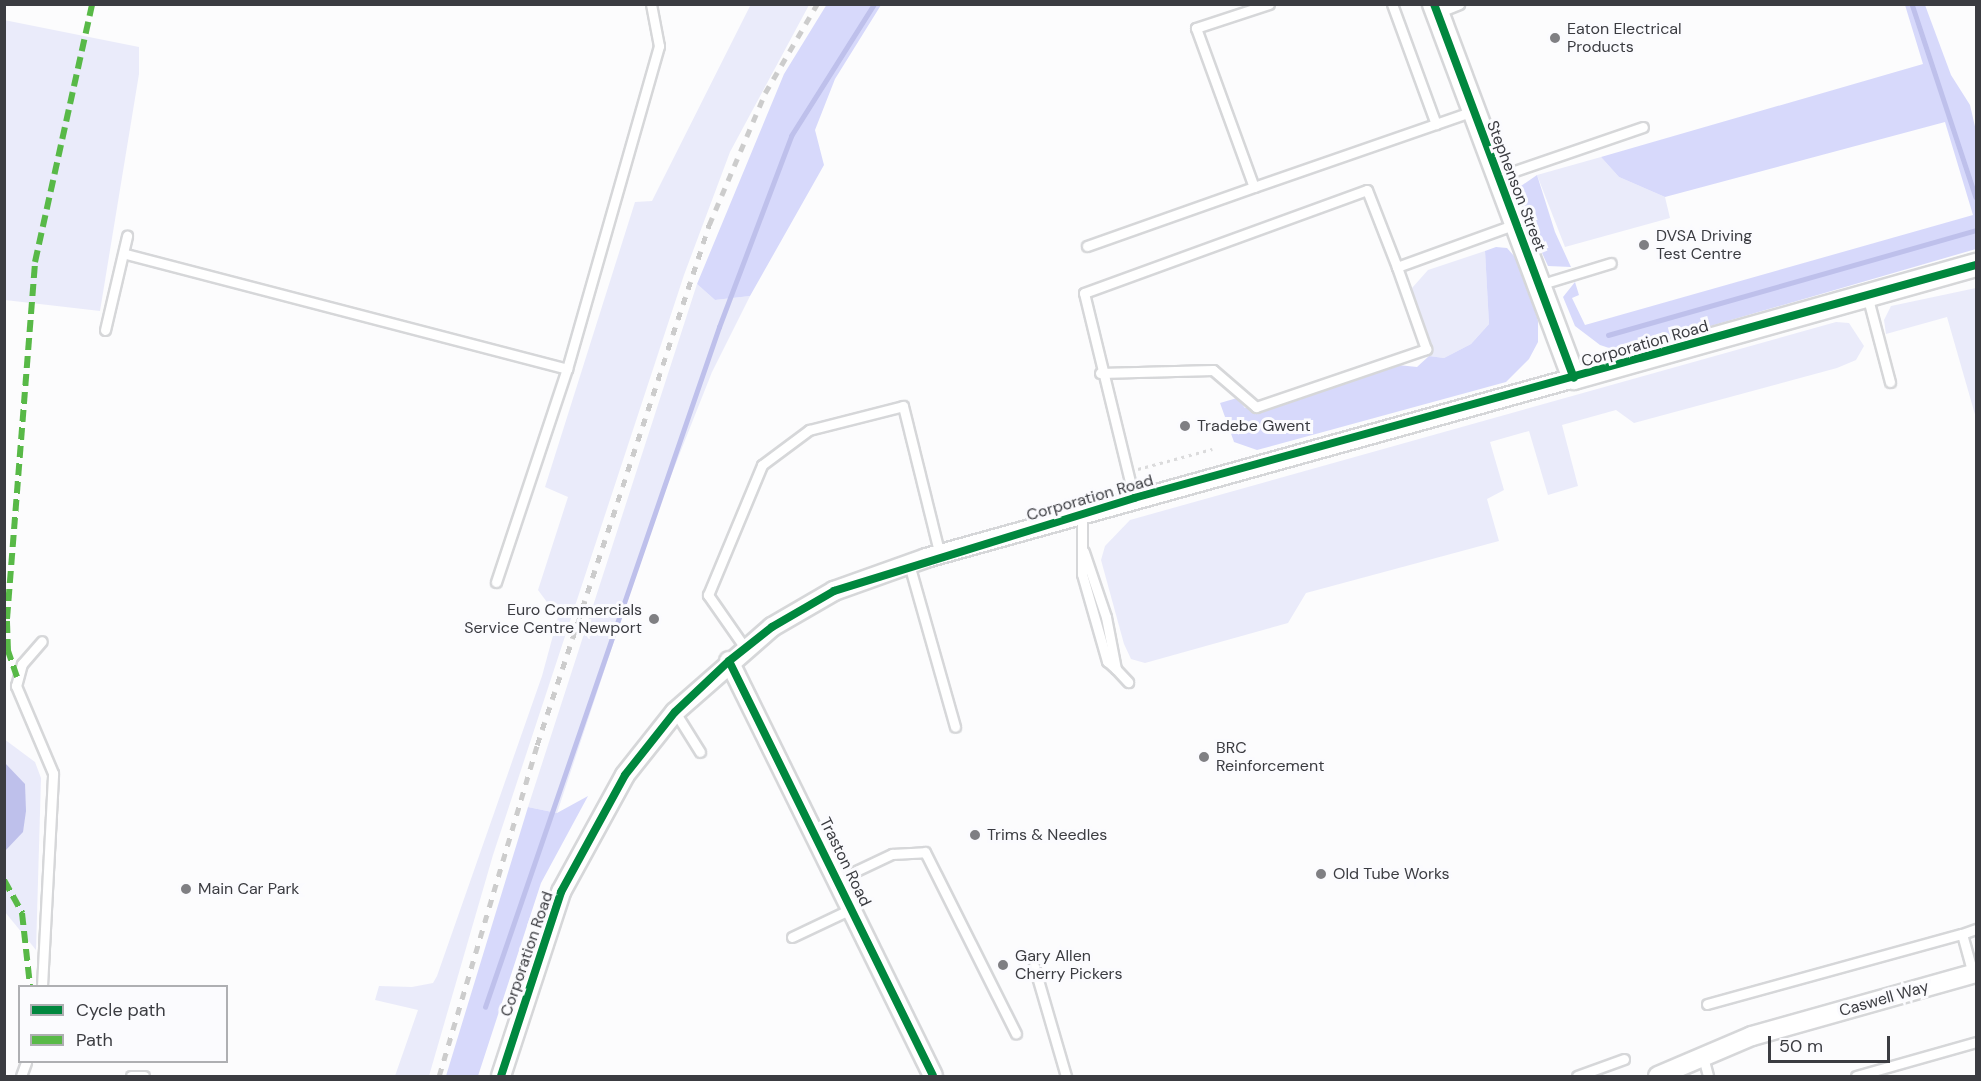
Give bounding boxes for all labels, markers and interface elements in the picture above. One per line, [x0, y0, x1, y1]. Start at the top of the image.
place label: Eaton Electrical Products [1567, 19, 1682, 57]
marker: Eaton Electrical Products [1548, 31, 1562, 45]
street label: Stephenson Street [1482, 118, 1550, 254]
place label: DVSA Driving Test Centre [1656, 226, 1752, 264]
marker: DVSA Driving Test Centre [1637, 238, 1651, 252]
street label: Corporation Road [1579, 317, 1711, 371]
place label: Tradebe Gwent [1197, 416, 1311, 436]
marker: Tradebe Gwent [1178, 419, 1192, 433]
street label: Corporation Road [1024, 471, 1156, 525]
place label: Euro Commercials Service Centre Newport [464, 600, 642, 638]
marker: Euro Commercials Service Centre Newport [647, 612, 661, 626]
place label: BRC Reinforcement [1216, 738, 1324, 776]
marker: BRC Reinforcement [1197, 750, 1211, 764]
street label: Traston Road [815, 814, 875, 910]
place label: Trims & Needles [987, 825, 1107, 845]
marker: Trims & Needles [968, 828, 982, 842]
place label: Old Tube Works [1333, 864, 1450, 884]
marker: Old Tube Works [1314, 867, 1328, 881]
place label: Main Car Park [198, 879, 299, 899]
marker: Main Car Park [179, 882, 193, 896]
street label: Corporation Road [497, 889, 557, 1019]
place label: Gary Allen Cherry Pickers [1015, 946, 1123, 984]
marker: Gary Allen Cherry Pickers [996, 958, 1010, 972]
street label: Caswell Way [1837, 977, 1931, 1021]
legend [18, 985, 228, 1063]
text: Cycle path [76, 998, 166, 1022]
scale bar [1771, 1024, 1892, 1062]
text: Path [76, 1028, 113, 1052]
text: 50 m [1779, 1034, 1823, 1058]

